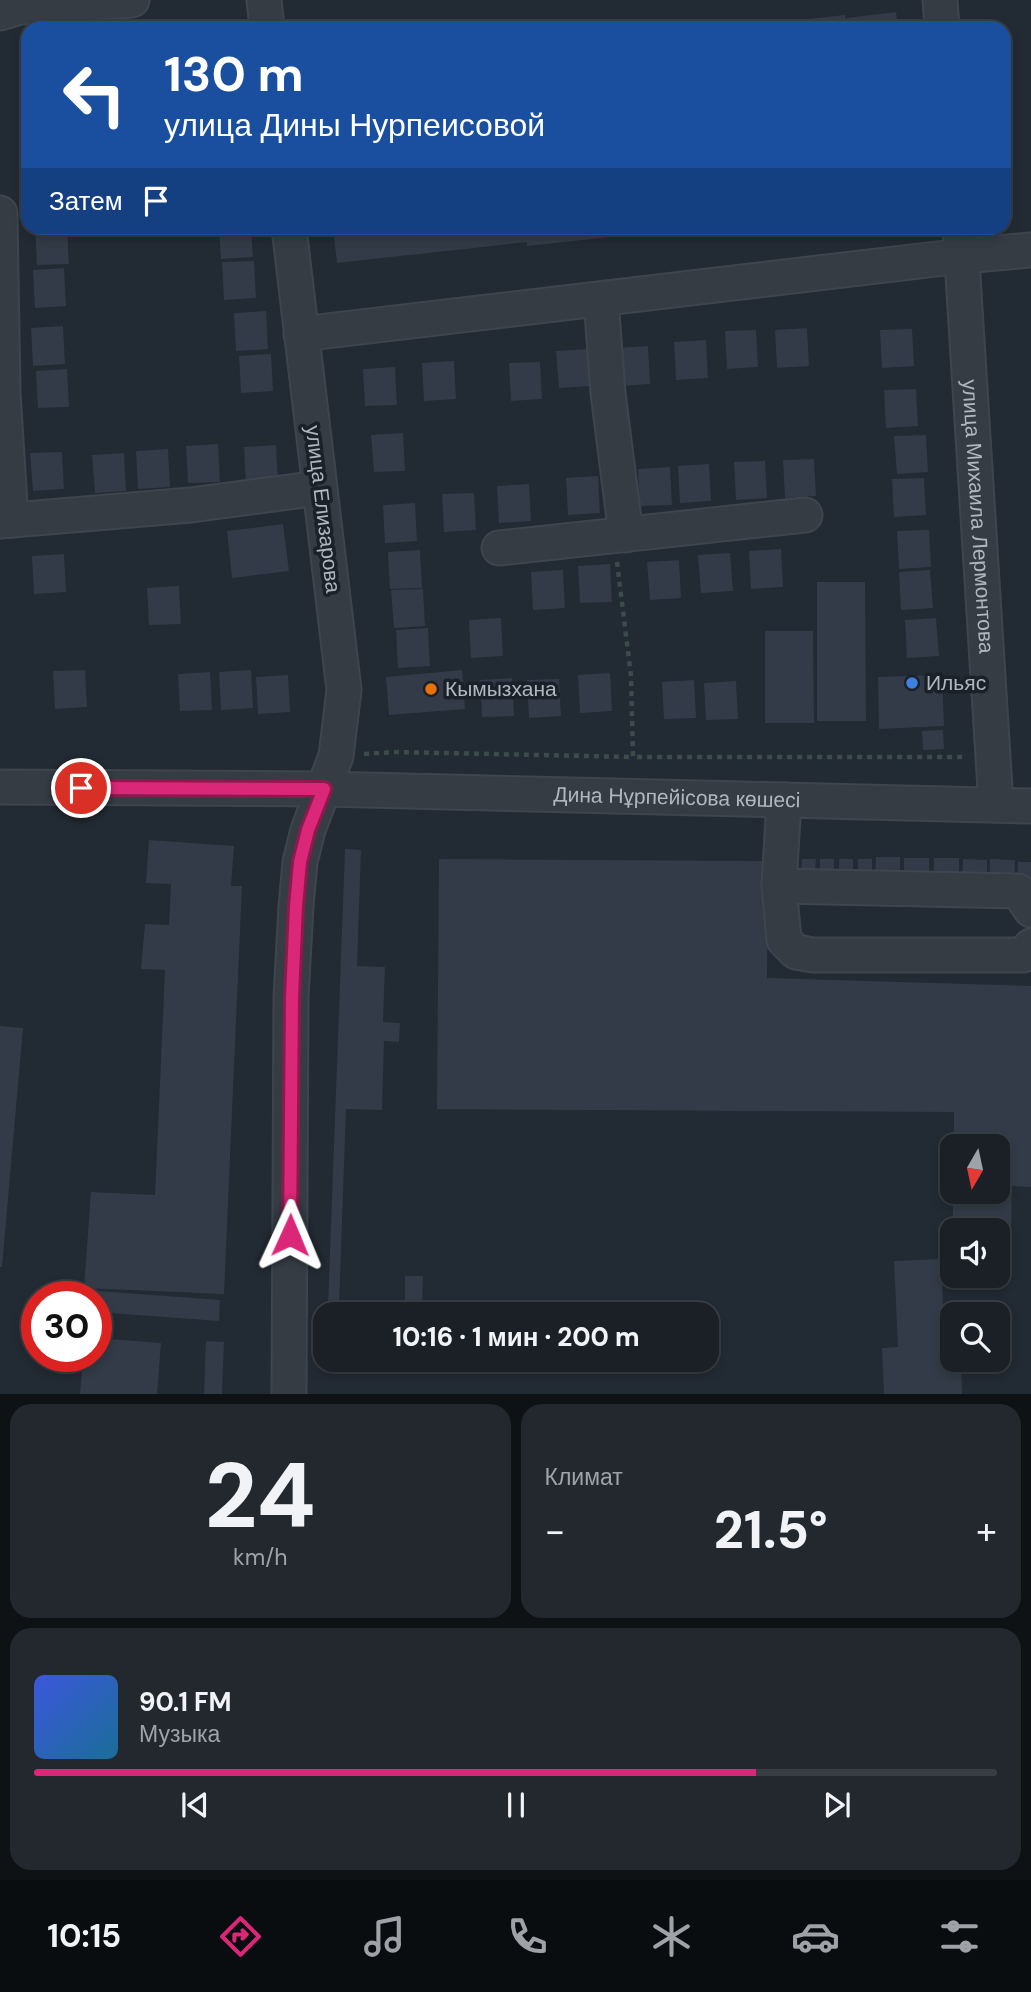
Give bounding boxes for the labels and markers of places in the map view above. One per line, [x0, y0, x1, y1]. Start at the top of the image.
place label: Ильяс [926, 669, 986, 697]
place label: Кымызхана [445, 675, 557, 703]
marker: Ильяс [904, 675, 920, 691]
marker: Кымызхана [423, 681, 439, 697]
pin [51, 758, 111, 818]

